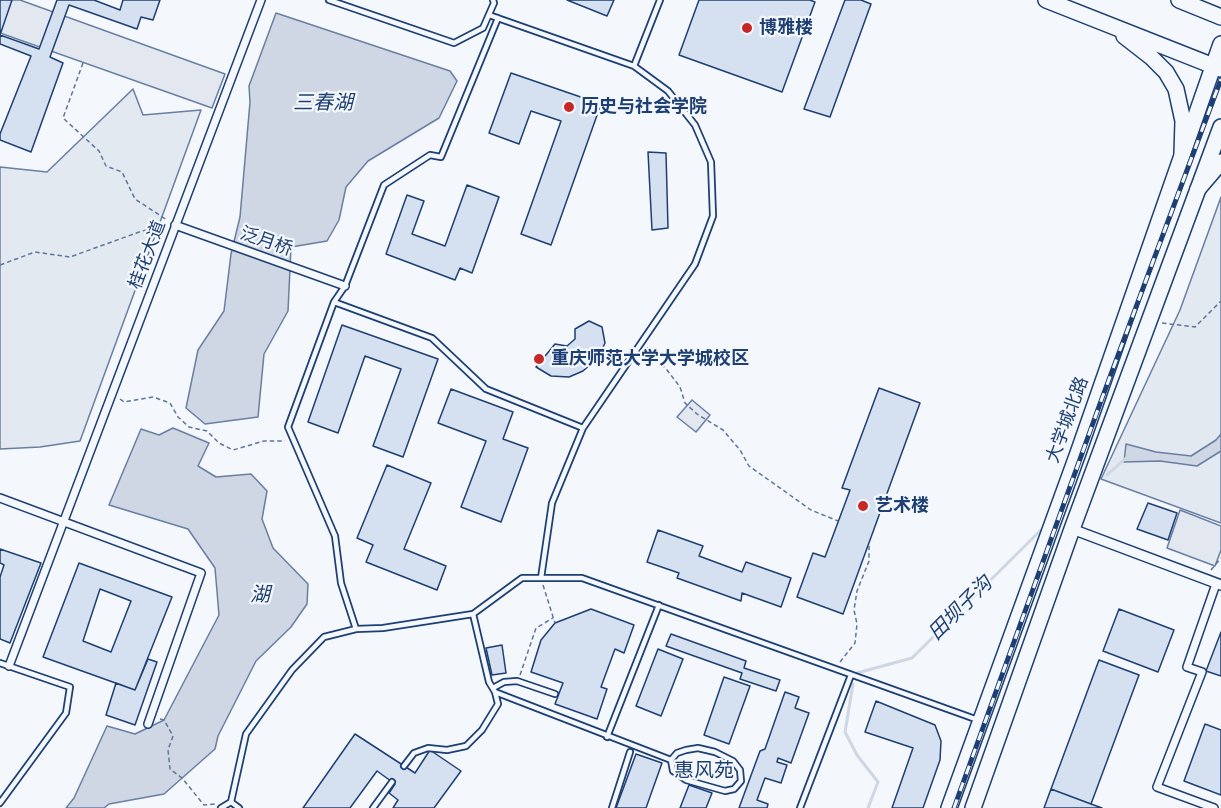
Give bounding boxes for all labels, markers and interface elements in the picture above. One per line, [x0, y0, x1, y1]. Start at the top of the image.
place label: 博雅楼 [759, 17, 813, 39]
marker: 博雅楼 [740, 21, 754, 35]
water label: 三春湖 [293, 92, 353, 116]
place label: 历史与社会学院 [581, 96, 707, 118]
marker: 历史与社会学院 [562, 100, 576, 114]
street label: 桂花大道 [125, 218, 171, 292]
street label: 泛月桥 [237, 223, 295, 261]
place label: 重庆师范大学大学城校区 [551, 348, 749, 370]
marker: 重庆师范大学大学城校区 [532, 352, 546, 366]
street label: 大学城北路 [1042, 374, 1094, 466]
place label: 艺术楼 [875, 495, 929, 517]
marker: 艺术楼 [856, 499, 870, 513]
water label: 田坝子沟 [924, 572, 998, 646]
water label: 湖 [250, 584, 270, 608]
district label: 惠风苑 [674, 760, 734, 784]

